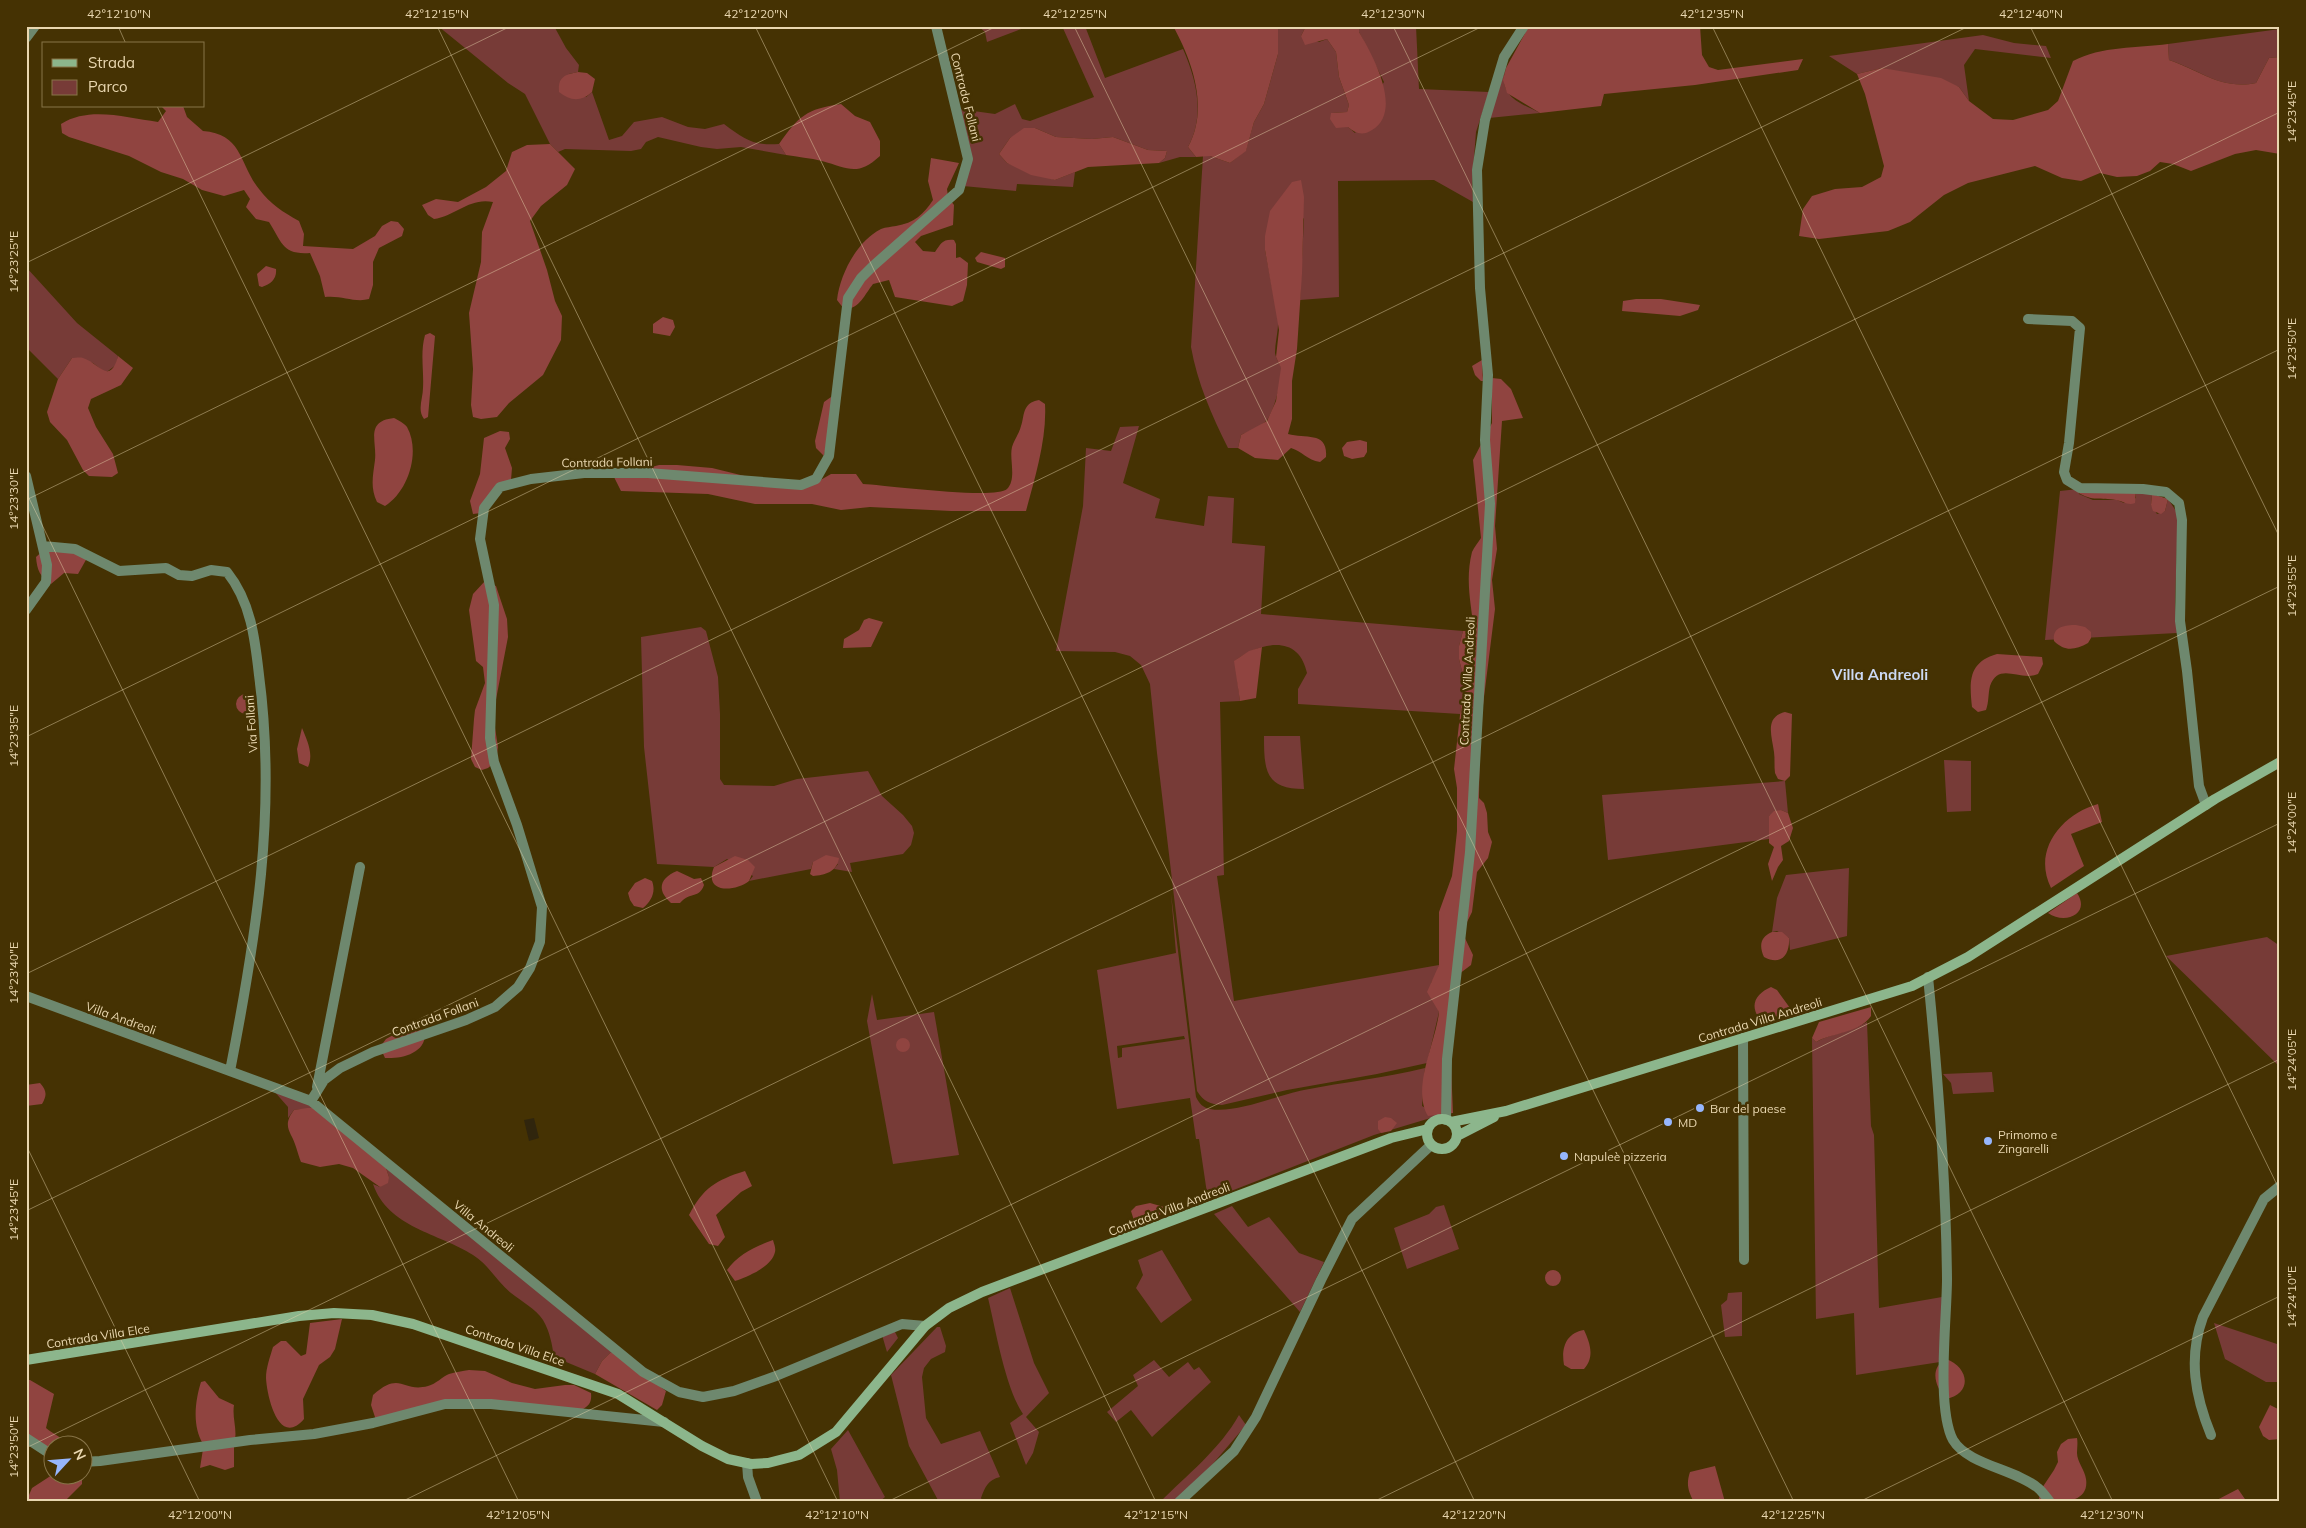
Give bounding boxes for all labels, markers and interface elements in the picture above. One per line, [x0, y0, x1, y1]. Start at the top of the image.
text: 42°12'10"N [87, 6, 151, 21]
text: 42°12'15"N [405, 6, 469, 21]
text: 42°12'20"N [724, 6, 788, 21]
text: 42°12'25"N [1043, 6, 1107, 21]
text: 42°12'30"N [1361, 6, 1425, 21]
text: 42°12'35"N [1680, 6, 1744, 21]
text: 42°12'40"N [1999, 6, 2063, 21]
legend [42, 42, 205, 108]
street label: Contrada Follani [948, 51, 984, 143]
text: Strada [88, 53, 135, 72]
text: Parco [88, 77, 128, 96]
text: 14°23'45"E [2284, 81, 2299, 143]
text: 14°23'25"E [6, 231, 21, 293]
text: 14°23'50"E [2284, 318, 2299, 380]
street label: Contrada Follani [561, 454, 653, 470]
text: 14°23'30"E [6, 468, 21, 530]
text: 14°23'55"E [2284, 555, 2299, 617]
street label: Contrada Villa Andreoli [1456, 616, 1478, 746]
district label: Villa Andreoli [1831, 665, 1928, 684]
street label: Via Follani [241, 695, 260, 753]
text: 14°23'35"E [6, 705, 21, 767]
text: 14°24'00"E [2284, 792, 2299, 854]
text: 14°23'40"E [6, 942, 21, 1004]
street label: Contrada Follani [390, 994, 480, 1040]
street label: Contrada Villa Andreoli [1696, 994, 1824, 1046]
street label: Villa Andreoli [84, 998, 158, 1038]
text: 14°24'05"E [2284, 1029, 2299, 1091]
place label: Bar del paese [1710, 1101, 1786, 1116]
marker: Bar del paese [1694, 1102, 1706, 1114]
place label: MD [1678, 1115, 1697, 1130]
marker: MD [1662, 1116, 1674, 1128]
place label: Primomo e Zingarelli [1998, 1127, 2057, 1156]
marker: Primomo e Zingarelli [1982, 1135, 1994, 1147]
place label: Napuleè pizzeria [1574, 1149, 1667, 1164]
marker: Napuleè pizzeria [1558, 1150, 1570, 1162]
text: 14°23'45"E [6, 1179, 21, 1241]
street label: Contrada Villa Andreoli [1106, 1179, 1232, 1239]
street label: Villa Andreoli [451, 1197, 517, 1255]
text: 14°24'10"E [2284, 1266, 2299, 1328]
street label: Contrada Villa Elce [45, 1320, 151, 1352]
street label: Contrada Villa Elce [463, 1321, 567, 1369]
text: 14°23'50"E [6, 1416, 21, 1478]
north arrow [42, 1436, 92, 1486]
text: N [69, 1446, 90, 1463]
text: 42°12'00"N [168, 1507, 232, 1522]
text: 42°12'05"N [486, 1507, 550, 1522]
text: 42°12'10"N [805, 1507, 869, 1522]
text: 42°12'15"N [1124, 1507, 1188, 1522]
text: 42°12'20"N [1442, 1507, 1506, 1522]
text: 42°12'25"N [1761, 1507, 1825, 1522]
text: 42°12'30"N [2080, 1507, 2144, 1522]

